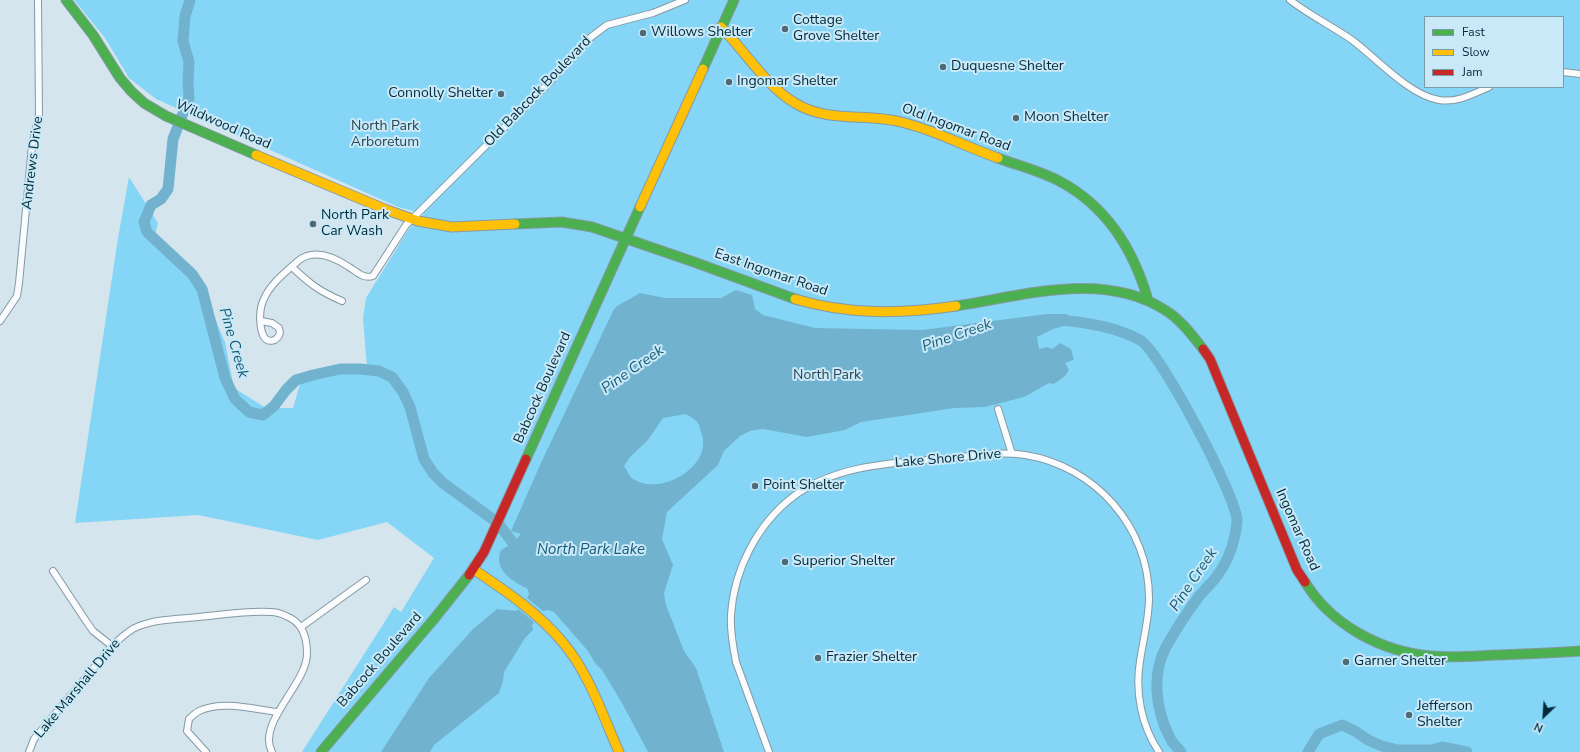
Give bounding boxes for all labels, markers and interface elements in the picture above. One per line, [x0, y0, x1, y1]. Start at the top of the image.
place label: Cottage Grove Shelter [793, 13, 879, 46]
legend [1424, 16, 1564, 88]
marker: Cottage Grove Shelter [780, 24, 790, 34]
text: Fast [1462, 24, 1485, 40]
place label: Willows Shelter [651, 25, 753, 41]
marker: Willows Shelter [638, 28, 648, 38]
street label: Old Babcock Boulevard [481, 33, 595, 151]
text: Slow [1462, 44, 1490, 60]
place label: Duquesne Shelter [951, 59, 1064, 75]
marker: Duquesne Shelter [938, 62, 948, 72]
text: Jam [1462, 64, 1483, 80]
place label: Ingomar Shelter [737, 74, 838, 90]
marker: Ingomar Shelter [724, 77, 734, 87]
place label: Connolly Shelter [388, 86, 493, 102]
marker: Connolly Shelter [496, 89, 506, 99]
street label: Wildwood Road [173, 96, 273, 154]
street label: Old Ingomar Road [899, 100, 1013, 156]
place label: Moon Shelter [1024, 110, 1108, 126]
marker: Moon Shelter [1011, 113, 1021, 123]
street label: Andrews Drive [19, 115, 47, 211]
park label: North Park Arboretum [351, 119, 419, 152]
place label: North Park Car Wash [321, 208, 389, 240]
marker: North Park Car Wash [308, 219, 318, 229]
street label: East Ingomar Road [712, 246, 830, 300]
water label: Pine Creek [214, 306, 252, 380]
water label: Pine Creek [920, 316, 994, 356]
street label: Babcock Boulevard [511, 330, 575, 446]
water label: Pine Creek [598, 342, 668, 398]
park label: North Park [793, 368, 861, 384]
street label: Lake Shore Drive [894, 446, 1002, 472]
place label: Point Shelter [763, 478, 844, 494]
marker: Point Shelter [750, 481, 760, 491]
street label: Ingomar Road [1271, 486, 1323, 574]
water label: North Park Lake [537, 541, 645, 559]
water label: Pine Creek [1166, 545, 1222, 615]
place label: Superior Shelter [793, 554, 895, 570]
marker: Superior Shelter [780, 557, 790, 567]
street label: Babcock Boulevard [334, 609, 426, 711]
street label: Lake Marshall Drive [32, 636, 124, 742]
place label: Frazier Shelter [826, 650, 917, 666]
marker: Frazier Shelter [813, 653, 823, 663]
place label: Garner Shelter [1354, 654, 1446, 670]
marker: Garner Shelter [1341, 657, 1351, 667]
north arrow [1524, 696, 1564, 736]
place label: Jefferson Shelter [1417, 699, 1473, 732]
marker: Jefferson Shelter [1404, 710, 1414, 720]
text: N [1532, 719, 1546, 736]

